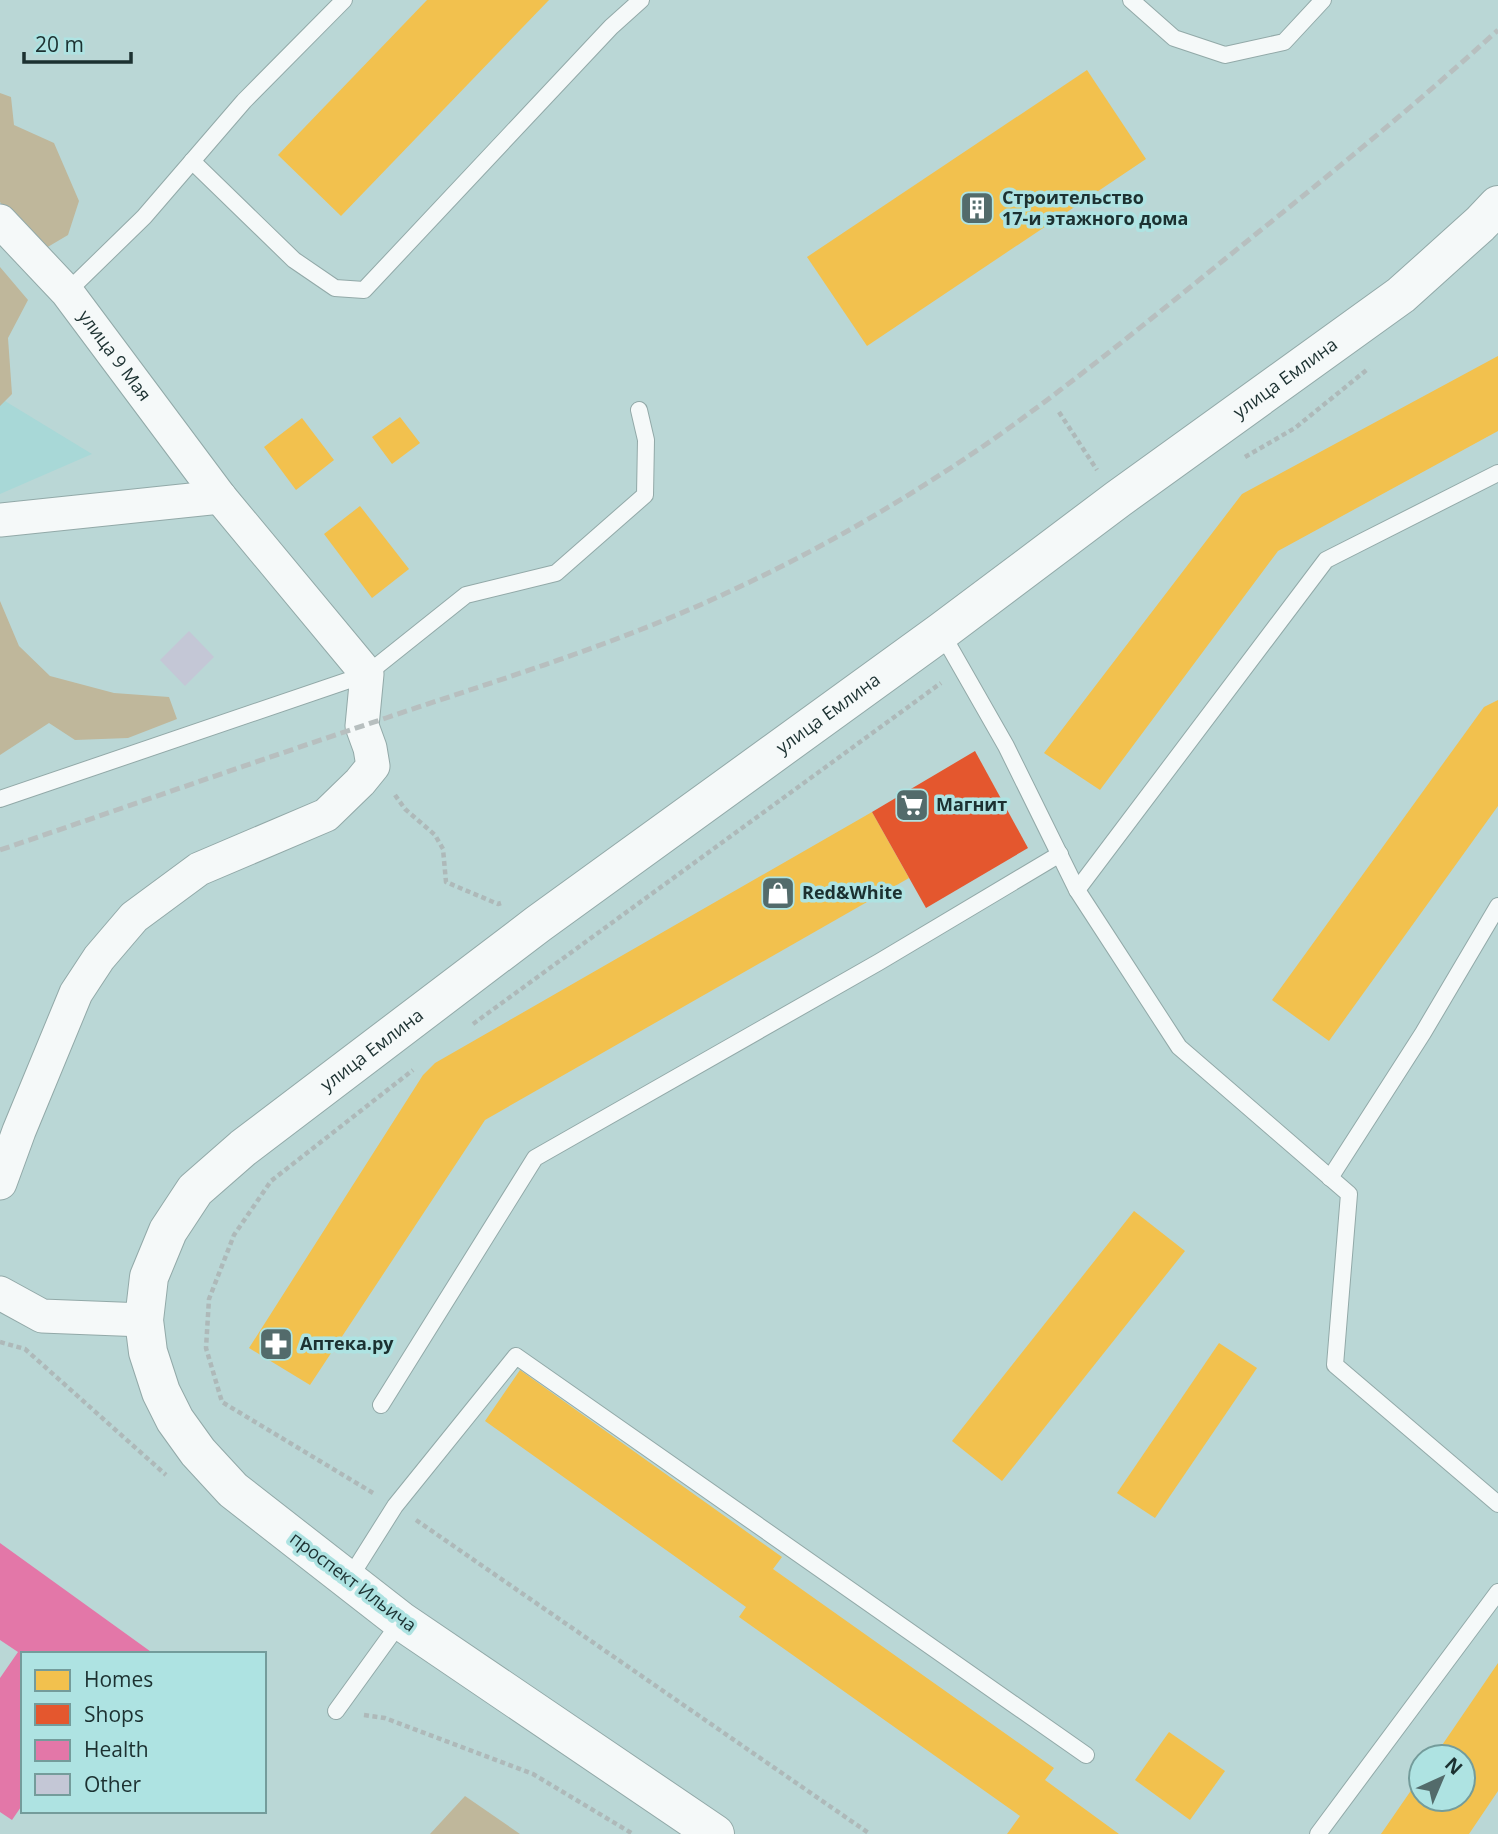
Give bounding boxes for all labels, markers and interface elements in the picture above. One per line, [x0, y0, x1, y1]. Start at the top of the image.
scale bar [24, 21, 131, 65]
text: 20 m [35, 30, 84, 58]
place label: Строительство 17-и этажного дома [1002, 185, 1188, 230]
building icon: Строительство 17-и этажного дома [958, 189, 996, 227]
street label: улица 9 Мая [73, 305, 157, 405]
street label: улица Емлина [1228, 332, 1342, 423]
street label: улица Емлина [771, 667, 885, 759]
supermarket icon: Магнит [893, 786, 931, 824]
place label: Магнит [936, 792, 1007, 816]
shop icon: Red&White [759, 874, 797, 912]
place label: Red&White [802, 880, 903, 904]
street label: улица Емлина [315, 1002, 428, 1096]
pharmacy icon: Аптека.ру [257, 1325, 295, 1363]
place label: Аптека.ру [300, 1331, 394, 1355]
street label: проспект Ильича [286, 1526, 422, 1637]
legend [21, 1652, 266, 1813]
text: Homes [84, 1665, 153, 1693]
text: Shops [84, 1700, 144, 1728]
text: Health [84, 1735, 149, 1763]
north arrow [1407, 1743, 1477, 1813]
text: N [1439, 1751, 1468, 1780]
text: Other [84, 1770, 141, 1798]

